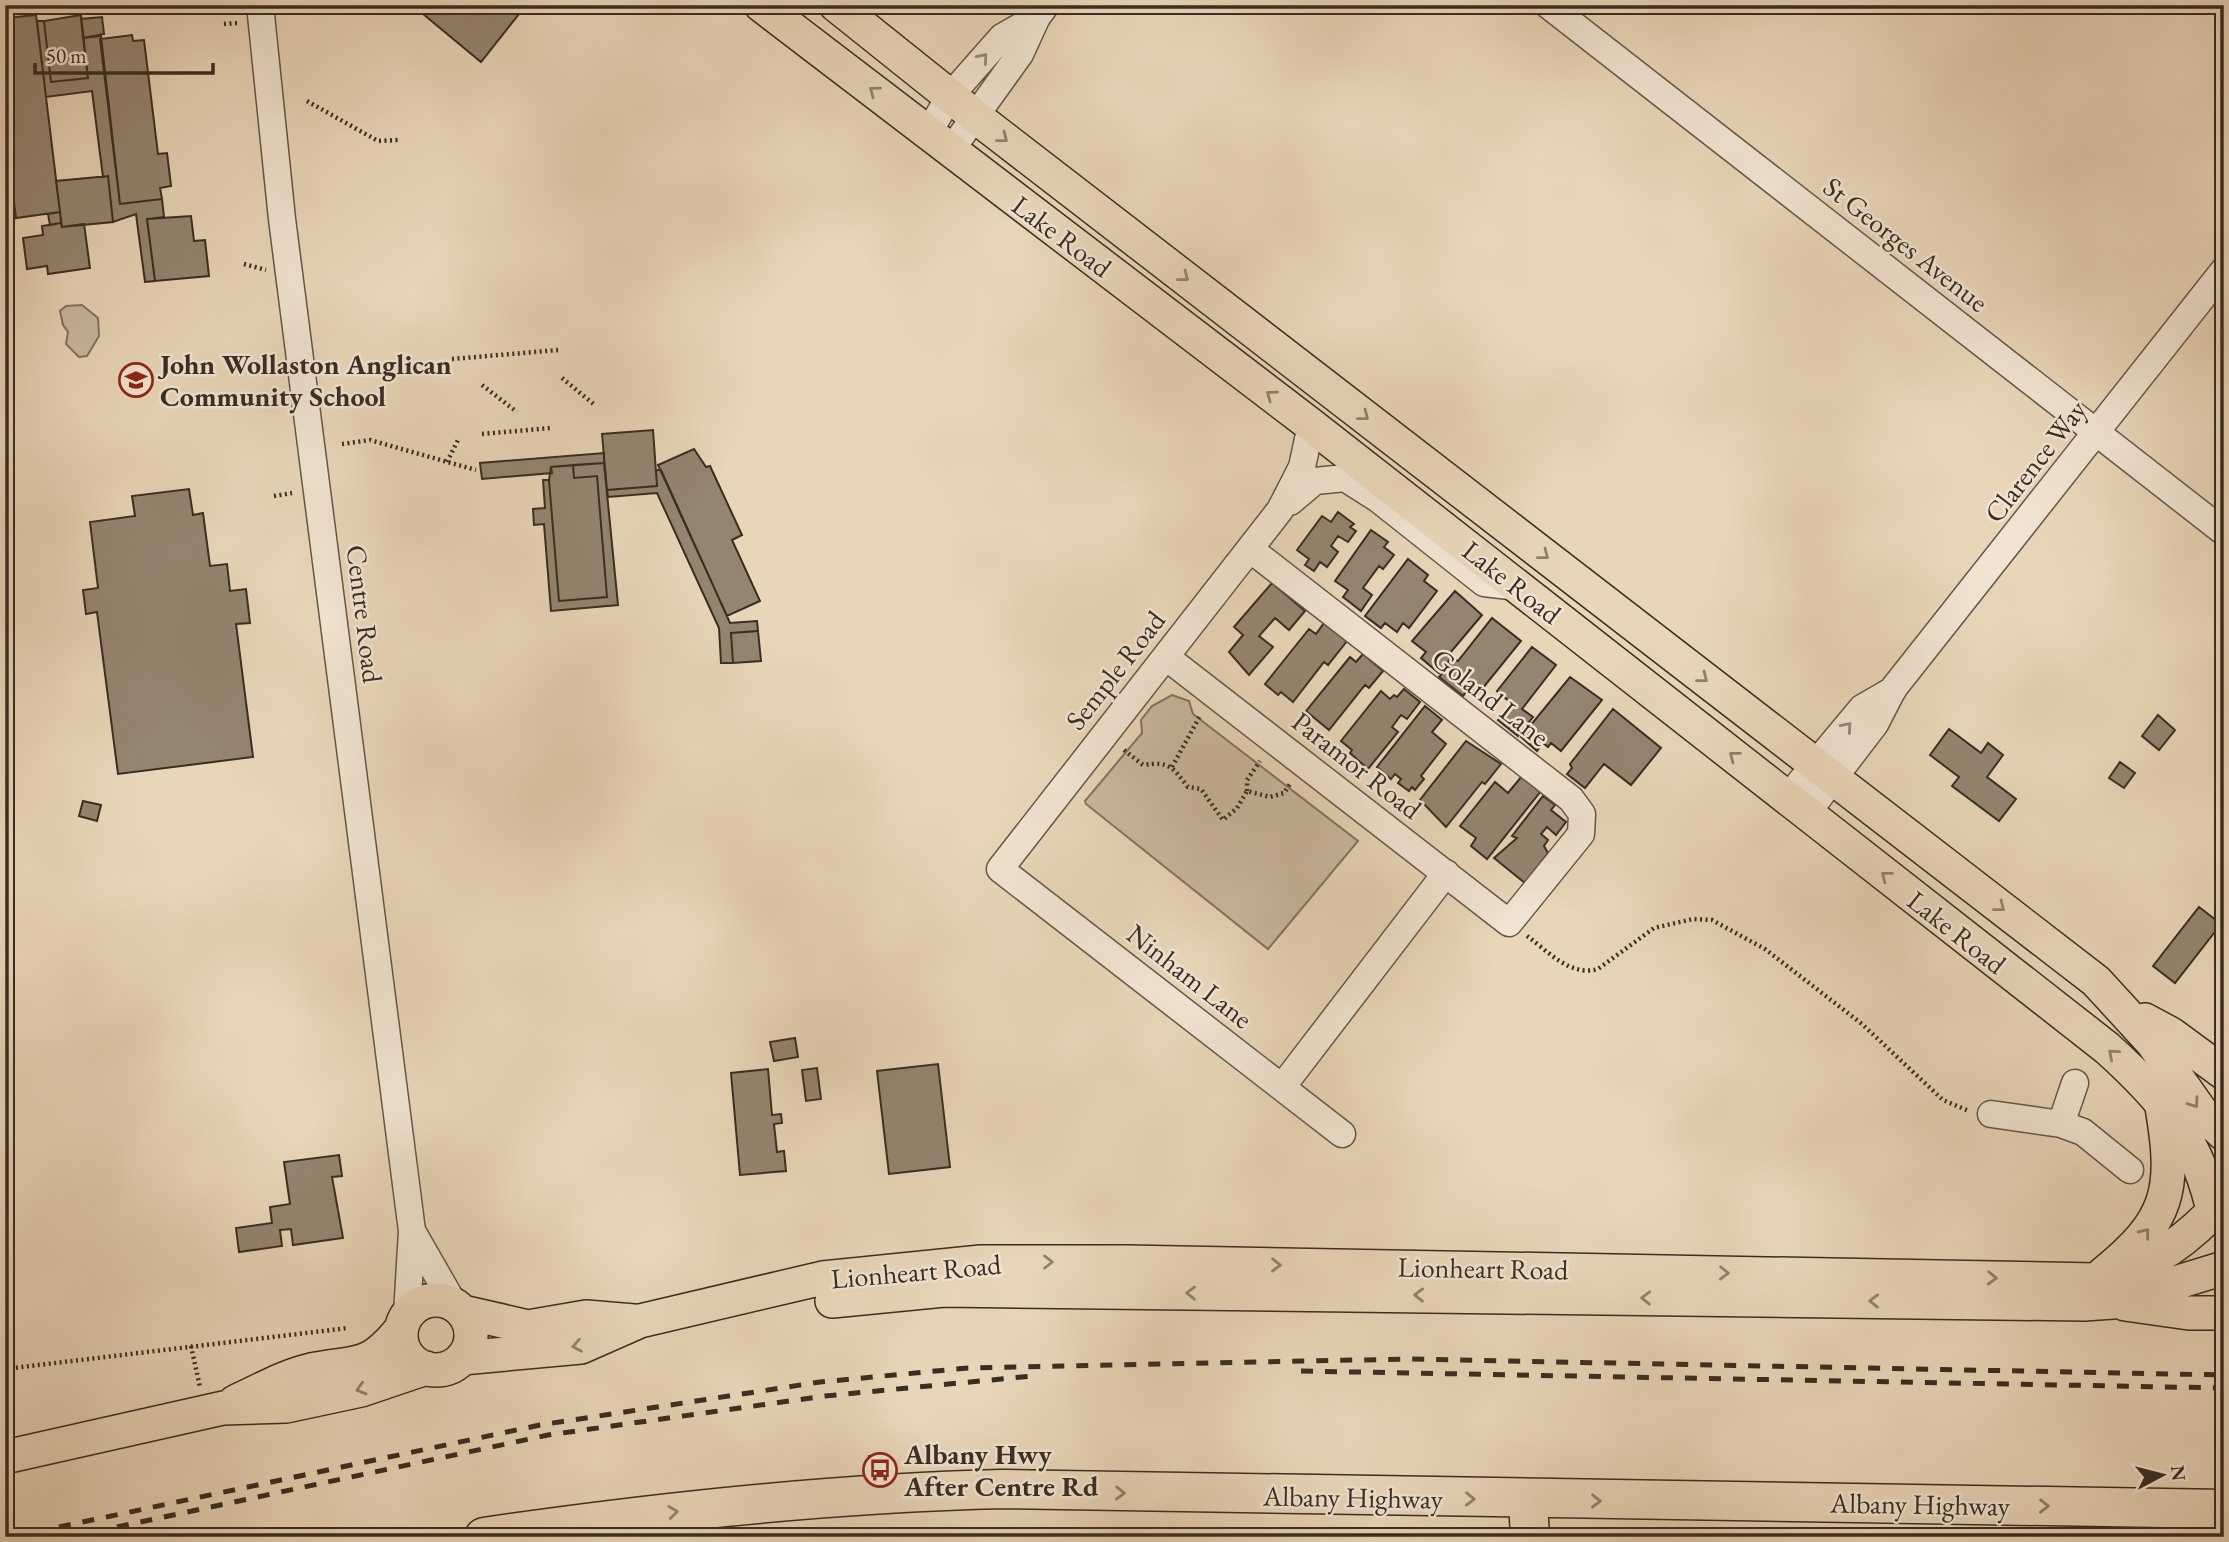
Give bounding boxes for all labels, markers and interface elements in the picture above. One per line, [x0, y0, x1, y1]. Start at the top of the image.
scale bar [35, 32, 214, 76]
text: 50 m [46, 42, 87, 69]
one-way arrow [975, 54, 987, 67]
one-way arrow [869, 87, 881, 100]
one-way arrow [996, 130, 1008, 143]
street label: St Georges Avenue [1816, 168, 1996, 320]
street label: Lake Road [1005, 187, 1120, 286]
one-way arrow [1176, 269, 1188, 282]
place label: John Wollaston Anglican Community School [157, 346, 452, 414]
school or university icon: John Wollaston Anglican Community School [117, 361, 155, 399]
one-way arrow [1267, 390, 1279, 403]
street label: Clarence Way [1976, 392, 2095, 530]
one-way arrow [1356, 408, 1368, 421]
street label: Lake Road [1455, 532, 1569, 632]
street label: Centre Road [339, 543, 391, 686]
one-way arrow [1536, 547, 1548, 560]
street label: Semple Road [1057, 602, 1173, 737]
street label: Goland Lane [1425, 640, 1557, 754]
one-way arrow [1695, 670, 1707, 683]
street label: Paramor Road [1285, 703, 1430, 827]
one-way arrow [1839, 722, 1851, 735]
one-way arrow [1729, 751, 1741, 764]
one-way arrow [1881, 871, 1893, 884]
street label: Lake Road [1900, 882, 2014, 982]
one-way arrow [1992, 899, 2005, 912]
street label: Ninham Lane [1120, 916, 1260, 1036]
one-way arrow [2108, 1050, 2121, 1062]
one-way arrow [2186, 1095, 2198, 1108]
one-way arrow [2137, 1228, 2149, 1241]
street label: Lionheart Road [829, 1246, 1003, 1296]
street label: Lionheart Road [1397, 1249, 1569, 1288]
one-way arrow [1044, 1254, 1054, 1270]
one-way arrow [1271, 1257, 1282, 1272]
one-way arrow [1719, 1265, 1730, 1280]
one-way arrow [1987, 1270, 1997, 1286]
one-way arrow [1185, 1285, 1196, 1301]
one-way arrow [1413, 1288, 1424, 1303]
one-way arrow [1640, 1291, 1651, 1306]
one-way arrow [1868, 1294, 1879, 1309]
one-way arrow [571, 1338, 583, 1353]
one-way arrow [355, 1381, 367, 1396]
place label: Albany Hwy After Centre Rd [903, 1436, 1099, 1504]
north arrow [2128, 1440, 2198, 1510]
bus stop icon: Albany Hwy After Centre Rd [861, 1451, 899, 1489]
text: N [2165, 1464, 2192, 1483]
street label: Albany Highway [1262, 1477, 1444, 1517]
street label: Albany Highway [1829, 1484, 2011, 1524]
one-way arrow [1115, 1485, 1126, 1500]
one-way arrow [1465, 1491, 1476, 1507]
one-way arrow [1591, 1493, 1602, 1508]
one-way arrow [2039, 1498, 2050, 1513]
one-way arrow [667, 1504, 679, 1519]

